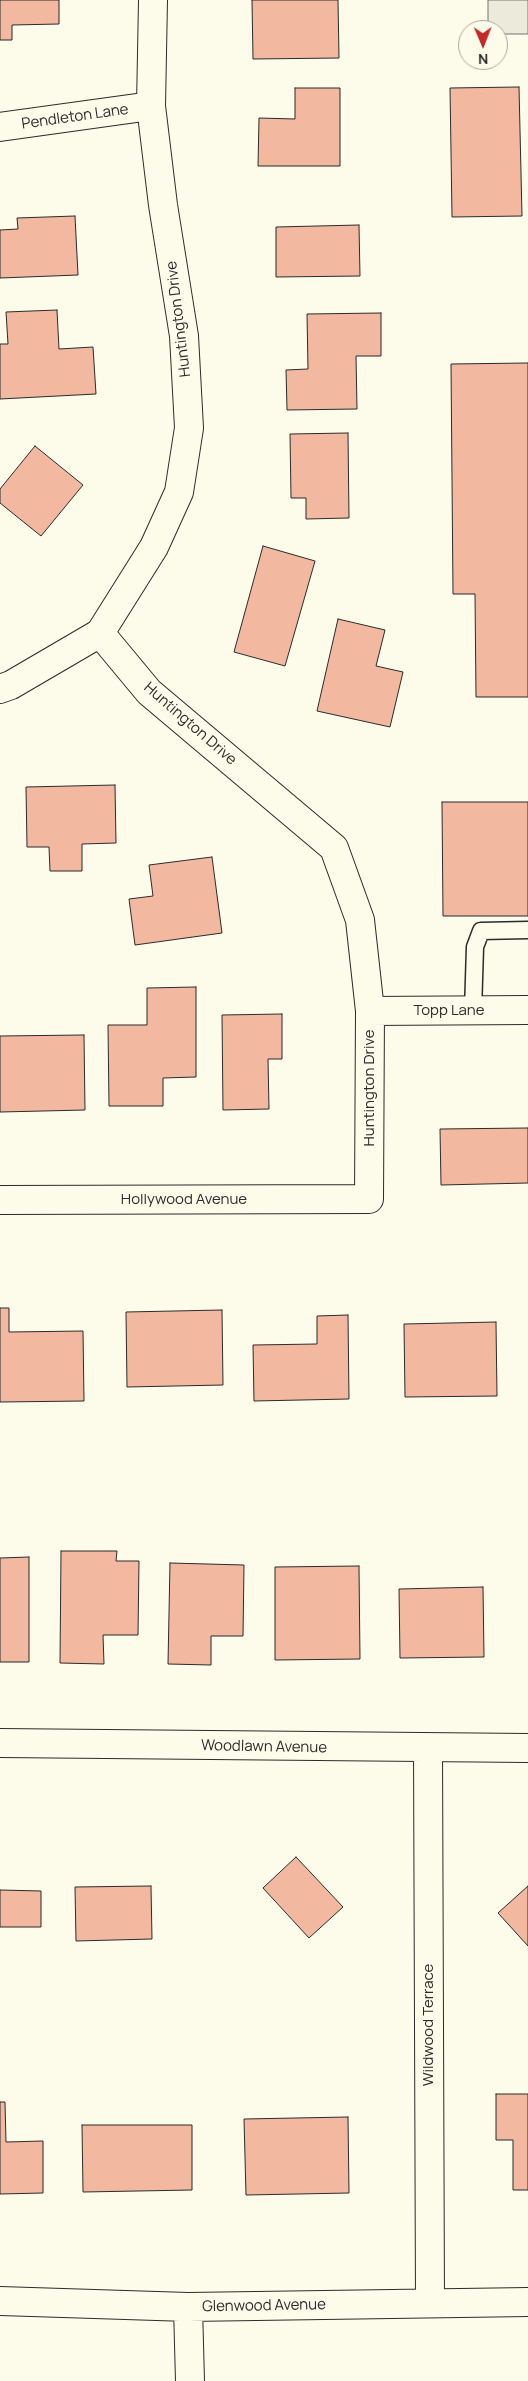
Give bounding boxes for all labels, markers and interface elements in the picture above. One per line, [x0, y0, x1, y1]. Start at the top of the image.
north arrow [458, 20, 508, 70]
text: N [478, 50, 488, 69]
street label: Pendleton Lane [20, 101, 130, 133]
street label: Huntington Drive [163, 260, 195, 378]
street label: Huntington Drive [140, 679, 240, 769]
street label: Topp Lane [414, 1002, 484, 1020]
street label: Huntington Drive [361, 1030, 379, 1146]
street label: Hollywood Avenue [121, 1191, 247, 1209]
street label: Woodlawn Avenue [201, 1737, 327, 1757]
street label: Wildwood Terrace [420, 1964, 438, 2086]
street label: Glenwood Avenue [202, 2296, 326, 2316]

